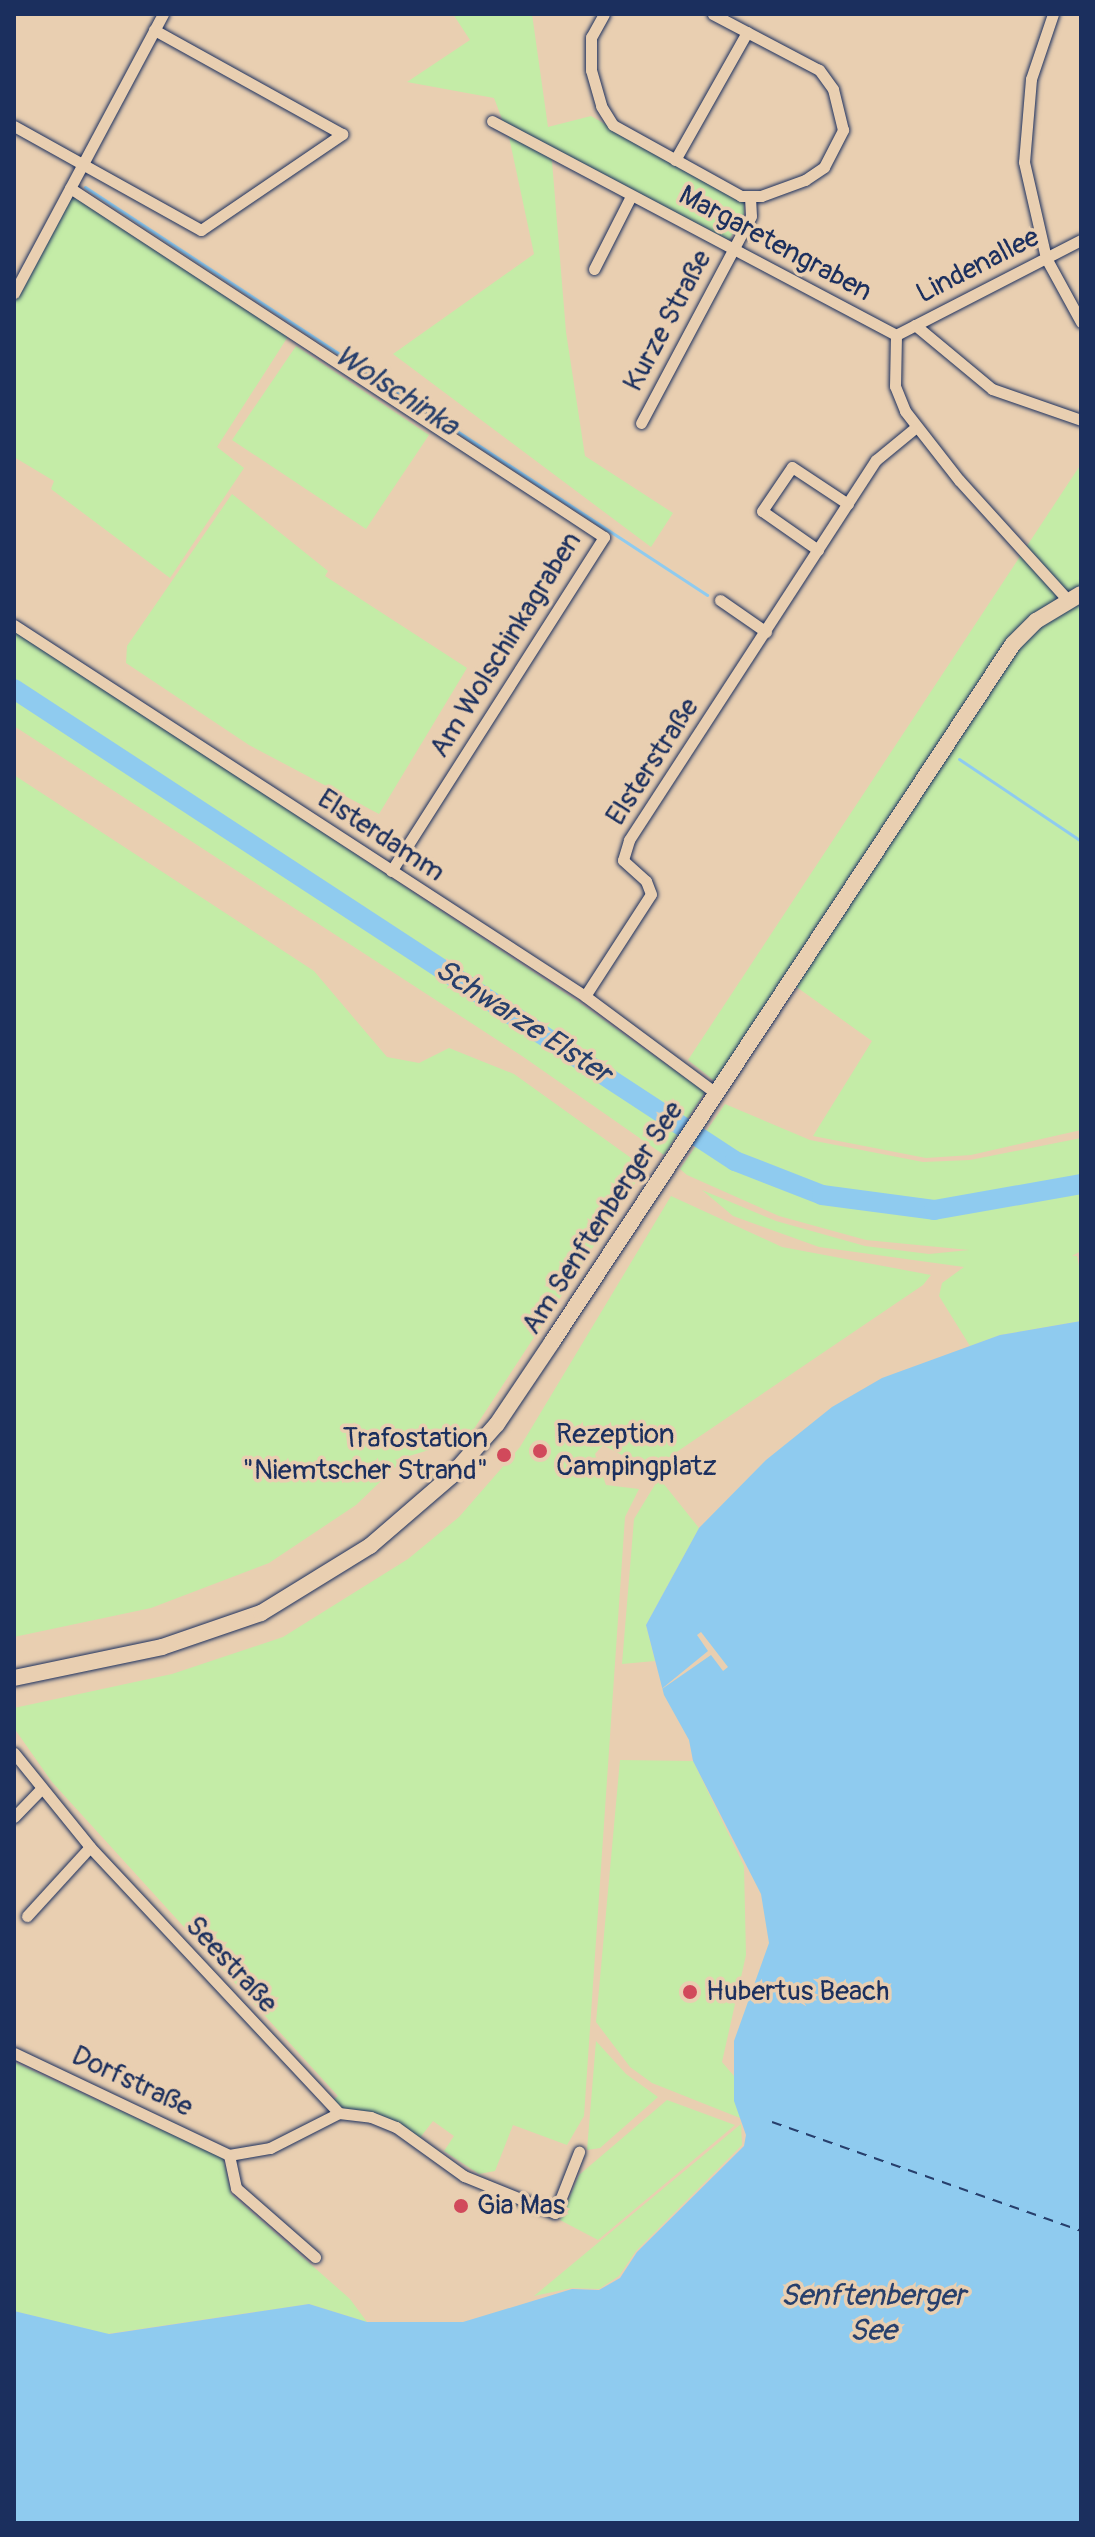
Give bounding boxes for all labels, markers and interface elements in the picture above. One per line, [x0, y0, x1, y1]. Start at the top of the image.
street label: Margaretengraben [673, 179, 877, 309]
street label: Lindenallee [911, 221, 1045, 311]
street label: Kurze Straße [617, 245, 719, 397]
water label: Wolschinka [327, 338, 465, 444]
street label: Am Wolschinkagraben [423, 526, 589, 764]
street label: Elsterstraße [600, 692, 706, 832]
street label: Elsterdamm [311, 782, 451, 890]
water label: Schwarze Elster [428, 952, 618, 1092]
street label: Am Senftenberger See [515, 1095, 691, 1341]
place label: Rezeption Campingplatz [556, 1418, 717, 1484]
place label: Trafostation "Niemtscher Strand" [243, 1422, 488, 1488]
marker: Rezeption Campingplatz [531, 1442, 549, 1460]
marker: Trafostation "Niemtscher Strand" [495, 1446, 513, 1464]
street label: Seestraße [178, 1910, 284, 2020]
place label: Hubertus Beach [706, 1975, 889, 2009]
marker: Hubertus Beach [681, 1983, 699, 2001]
street label: Dorfstraße [66, 2039, 198, 2125]
place label: Gia Mas [477, 2189, 565, 2223]
marker: Gia Mas [452, 2197, 470, 2215]
water label: Senftenberger See [781, 2278, 965, 2348]

